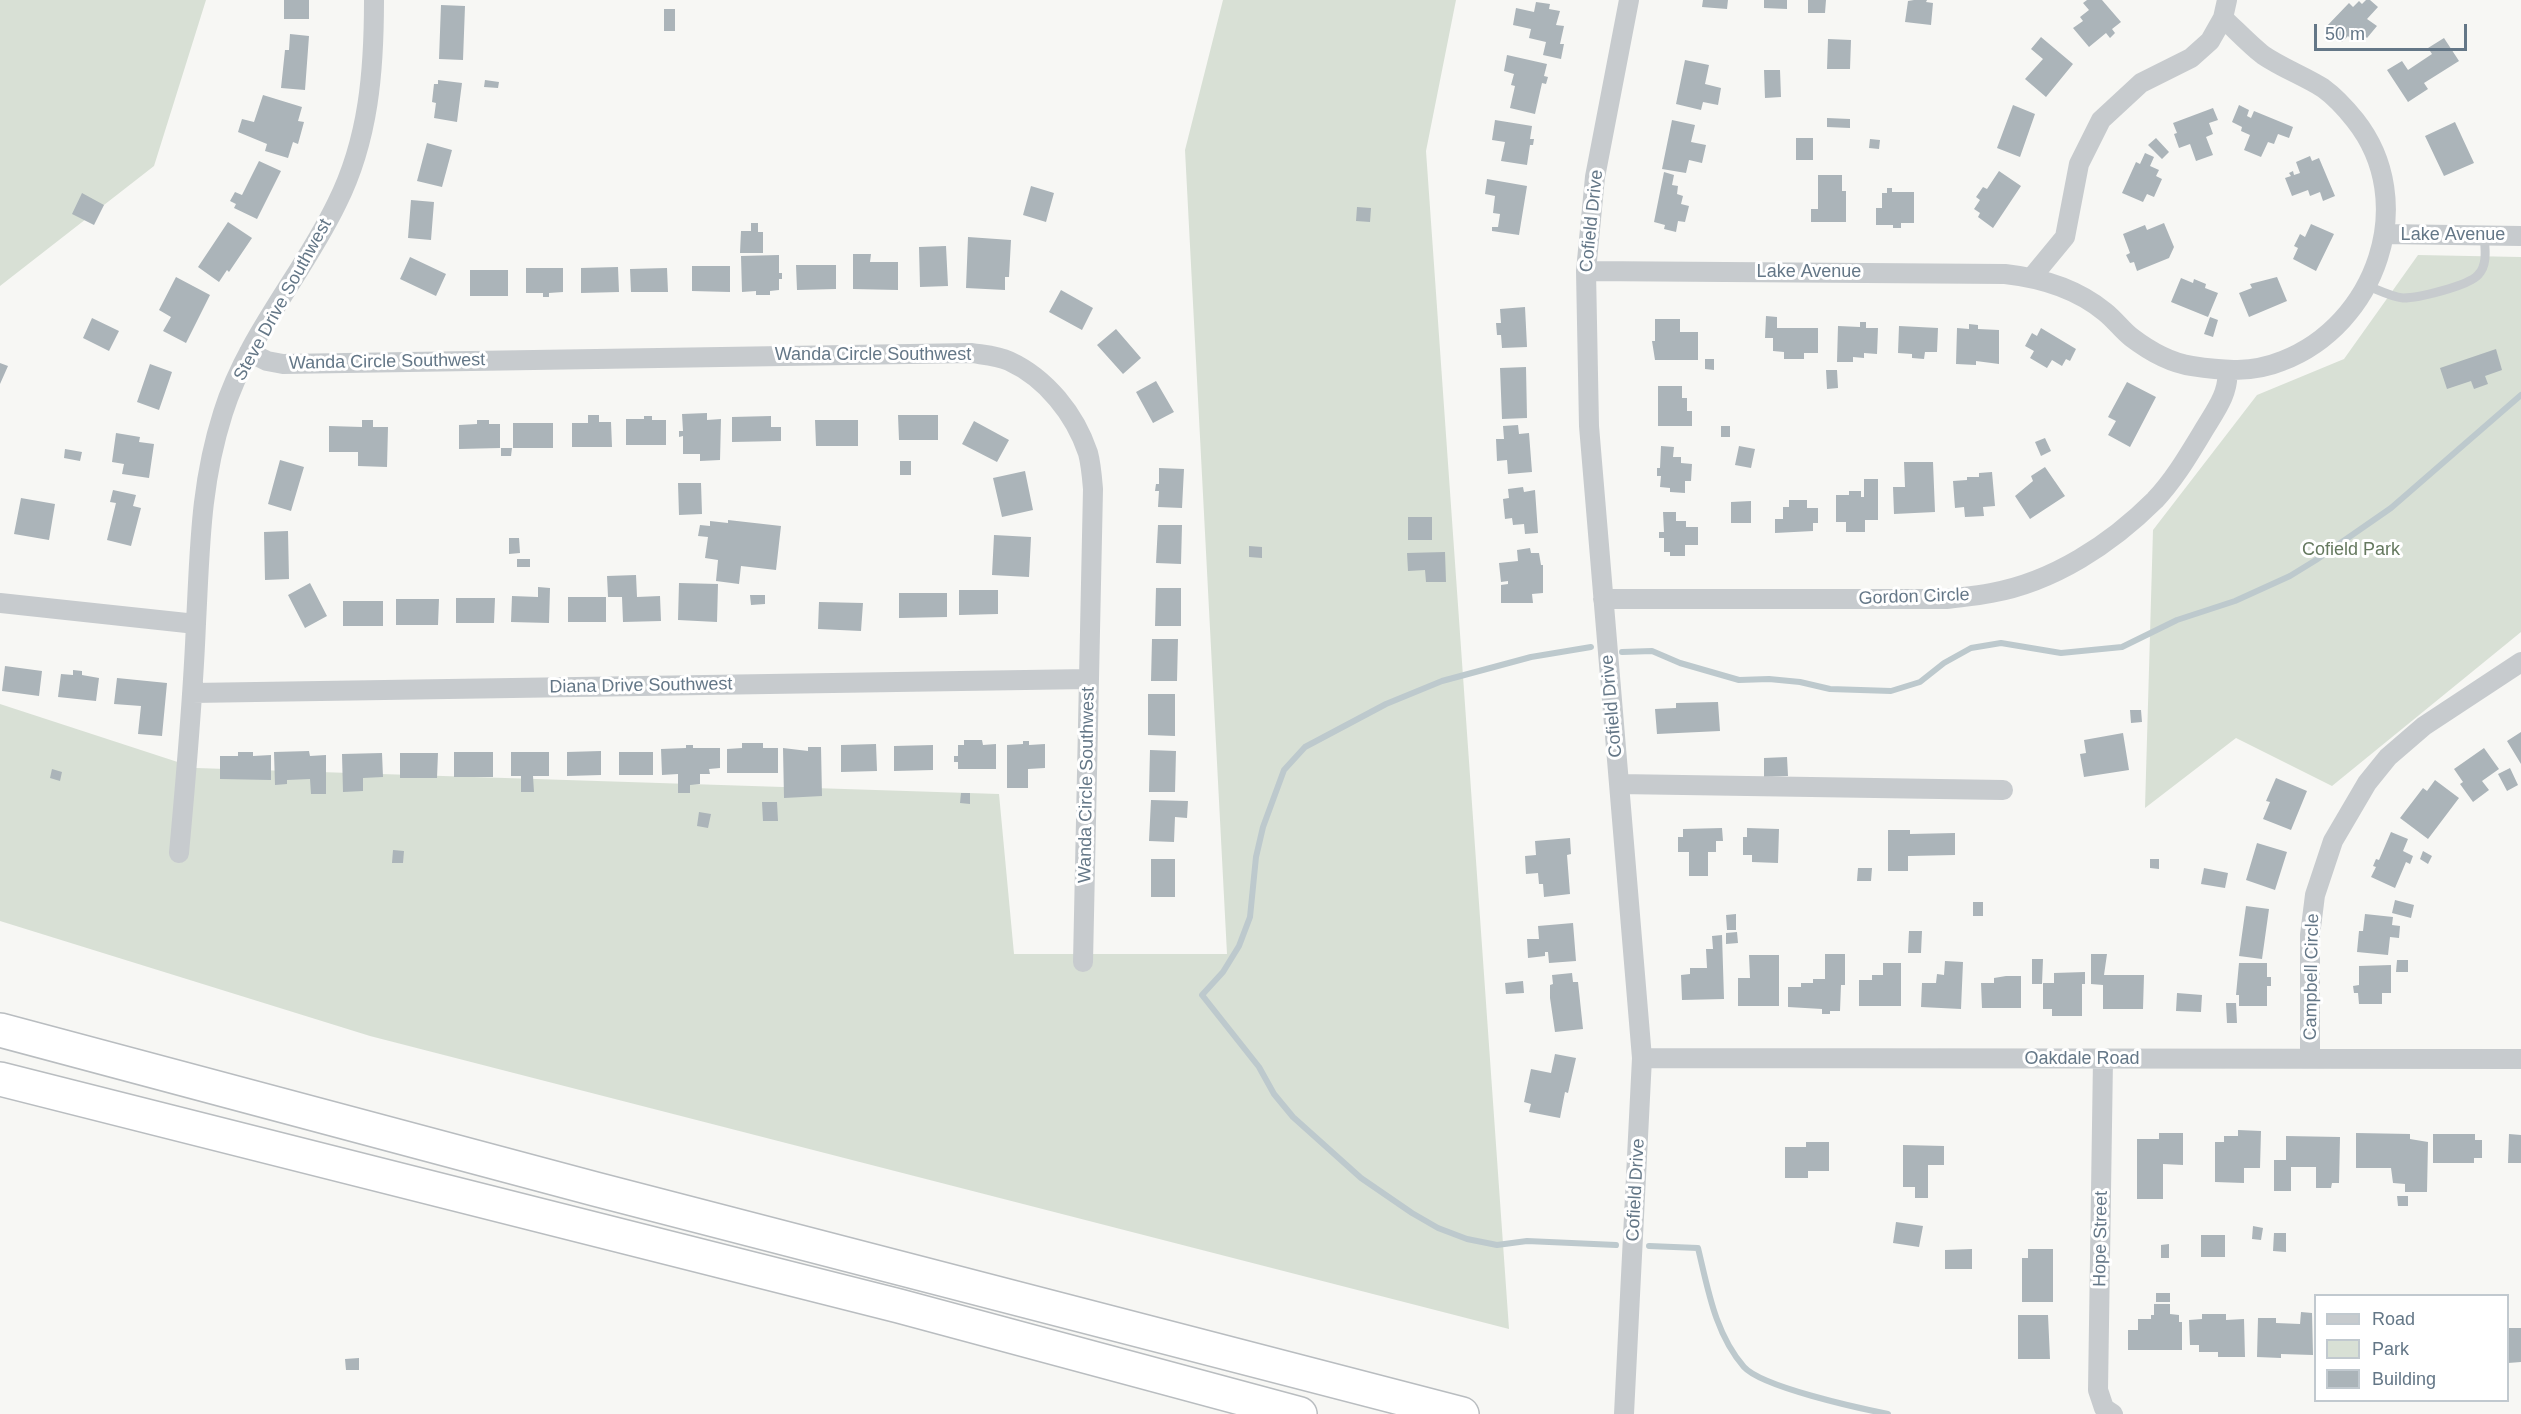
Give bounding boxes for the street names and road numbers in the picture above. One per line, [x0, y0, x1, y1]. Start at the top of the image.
street label: Cofield Drive [1576, 169, 1608, 273]
street label: Steve Drive Southwest [229, 215, 337, 385]
street label: Lake Avenue [2401, 224, 2505, 246]
street label: Lake Avenue [1757, 261, 1861, 283]
street label: Wanda Circle Southwest [775, 344, 971, 366]
street label: Wanda Circle Southwest [289, 349, 485, 375]
street label: Gordon Circle [1858, 584, 1970, 610]
street label: Cofield Drive [1597, 654, 1627, 758]
street label: Diana Drive Southwest [549, 674, 733, 698]
street label: Wanda Circle Southwest [1074, 687, 1100, 883]
street label: Campbell Circle [2300, 913, 2324, 1041]
street label: Oakdale Road [2024, 1048, 2140, 1070]
street label: Cofield Drive [1623, 1138, 1649, 1242]
street label: Hope Street [2089, 1191, 2113, 1287]

